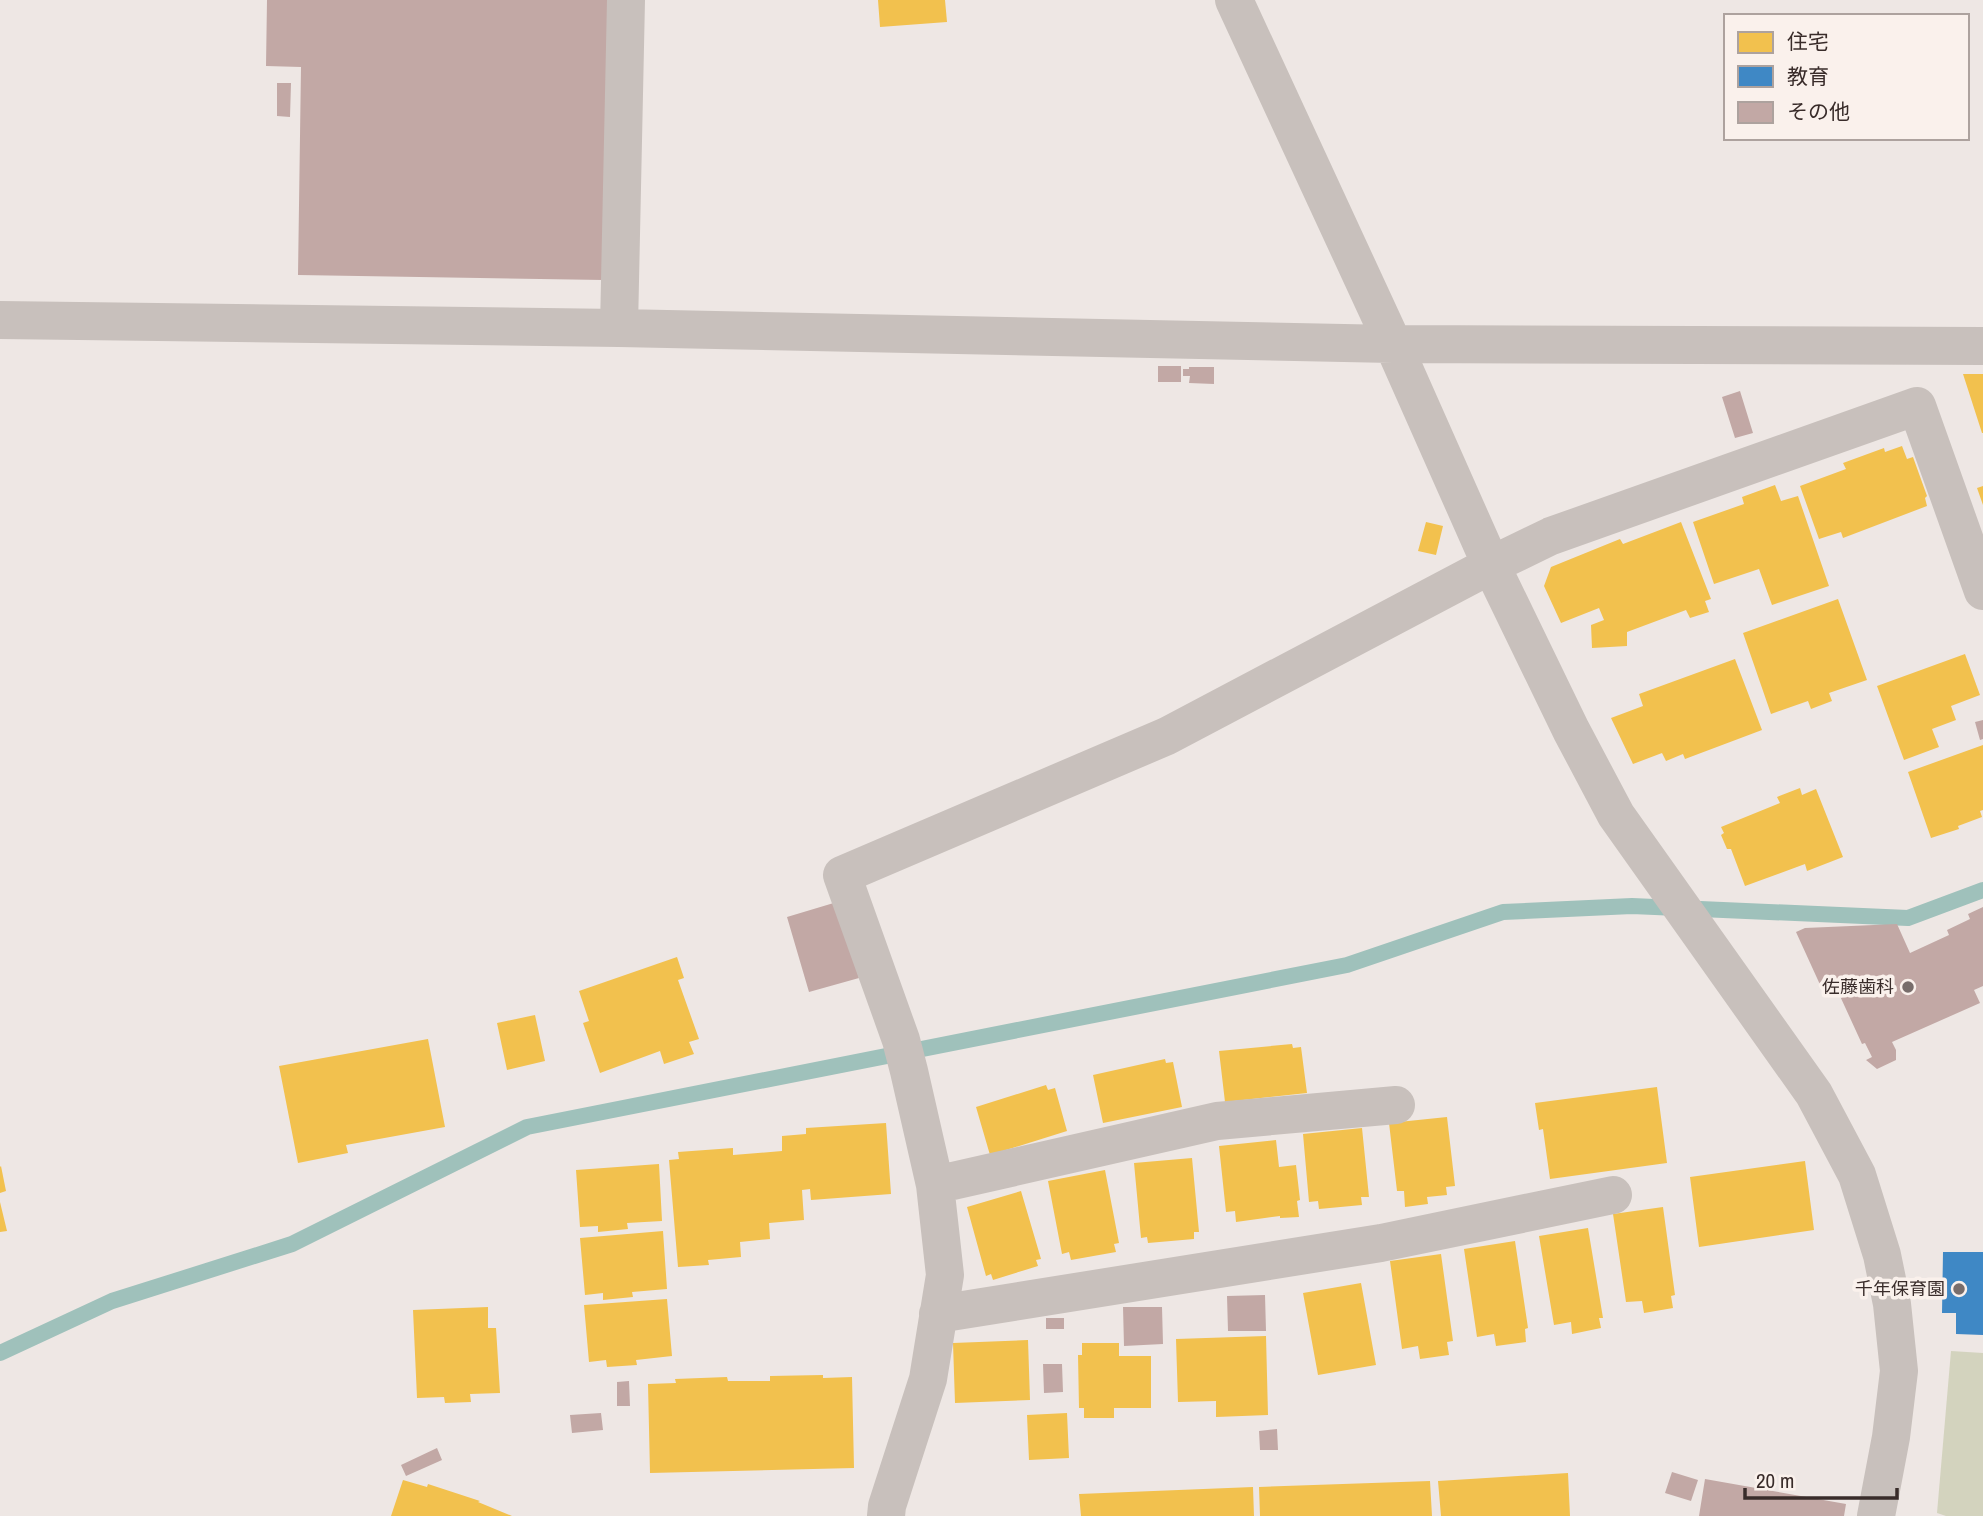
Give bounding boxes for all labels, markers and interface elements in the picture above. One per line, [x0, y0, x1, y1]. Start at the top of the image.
legend [1724, 14, 1969, 140]
text: 住宅 [1787, 27, 1829, 56]
text: 教育 [1787, 62, 1829, 91]
text: その他 [1787, 97, 1850, 126]
place label: 佐藤歯科 [1822, 974, 1894, 999]
marker: 佐藤歯科 [1900, 979, 1916, 995]
place label: 千年保育園 [1855, 1276, 1945, 1301]
marker: 千年保育園 [1951, 1281, 1967, 1297]
scale bar [1745, 1456, 1897, 1500]
text: 20 m [1756, 1466, 1794, 1495]

